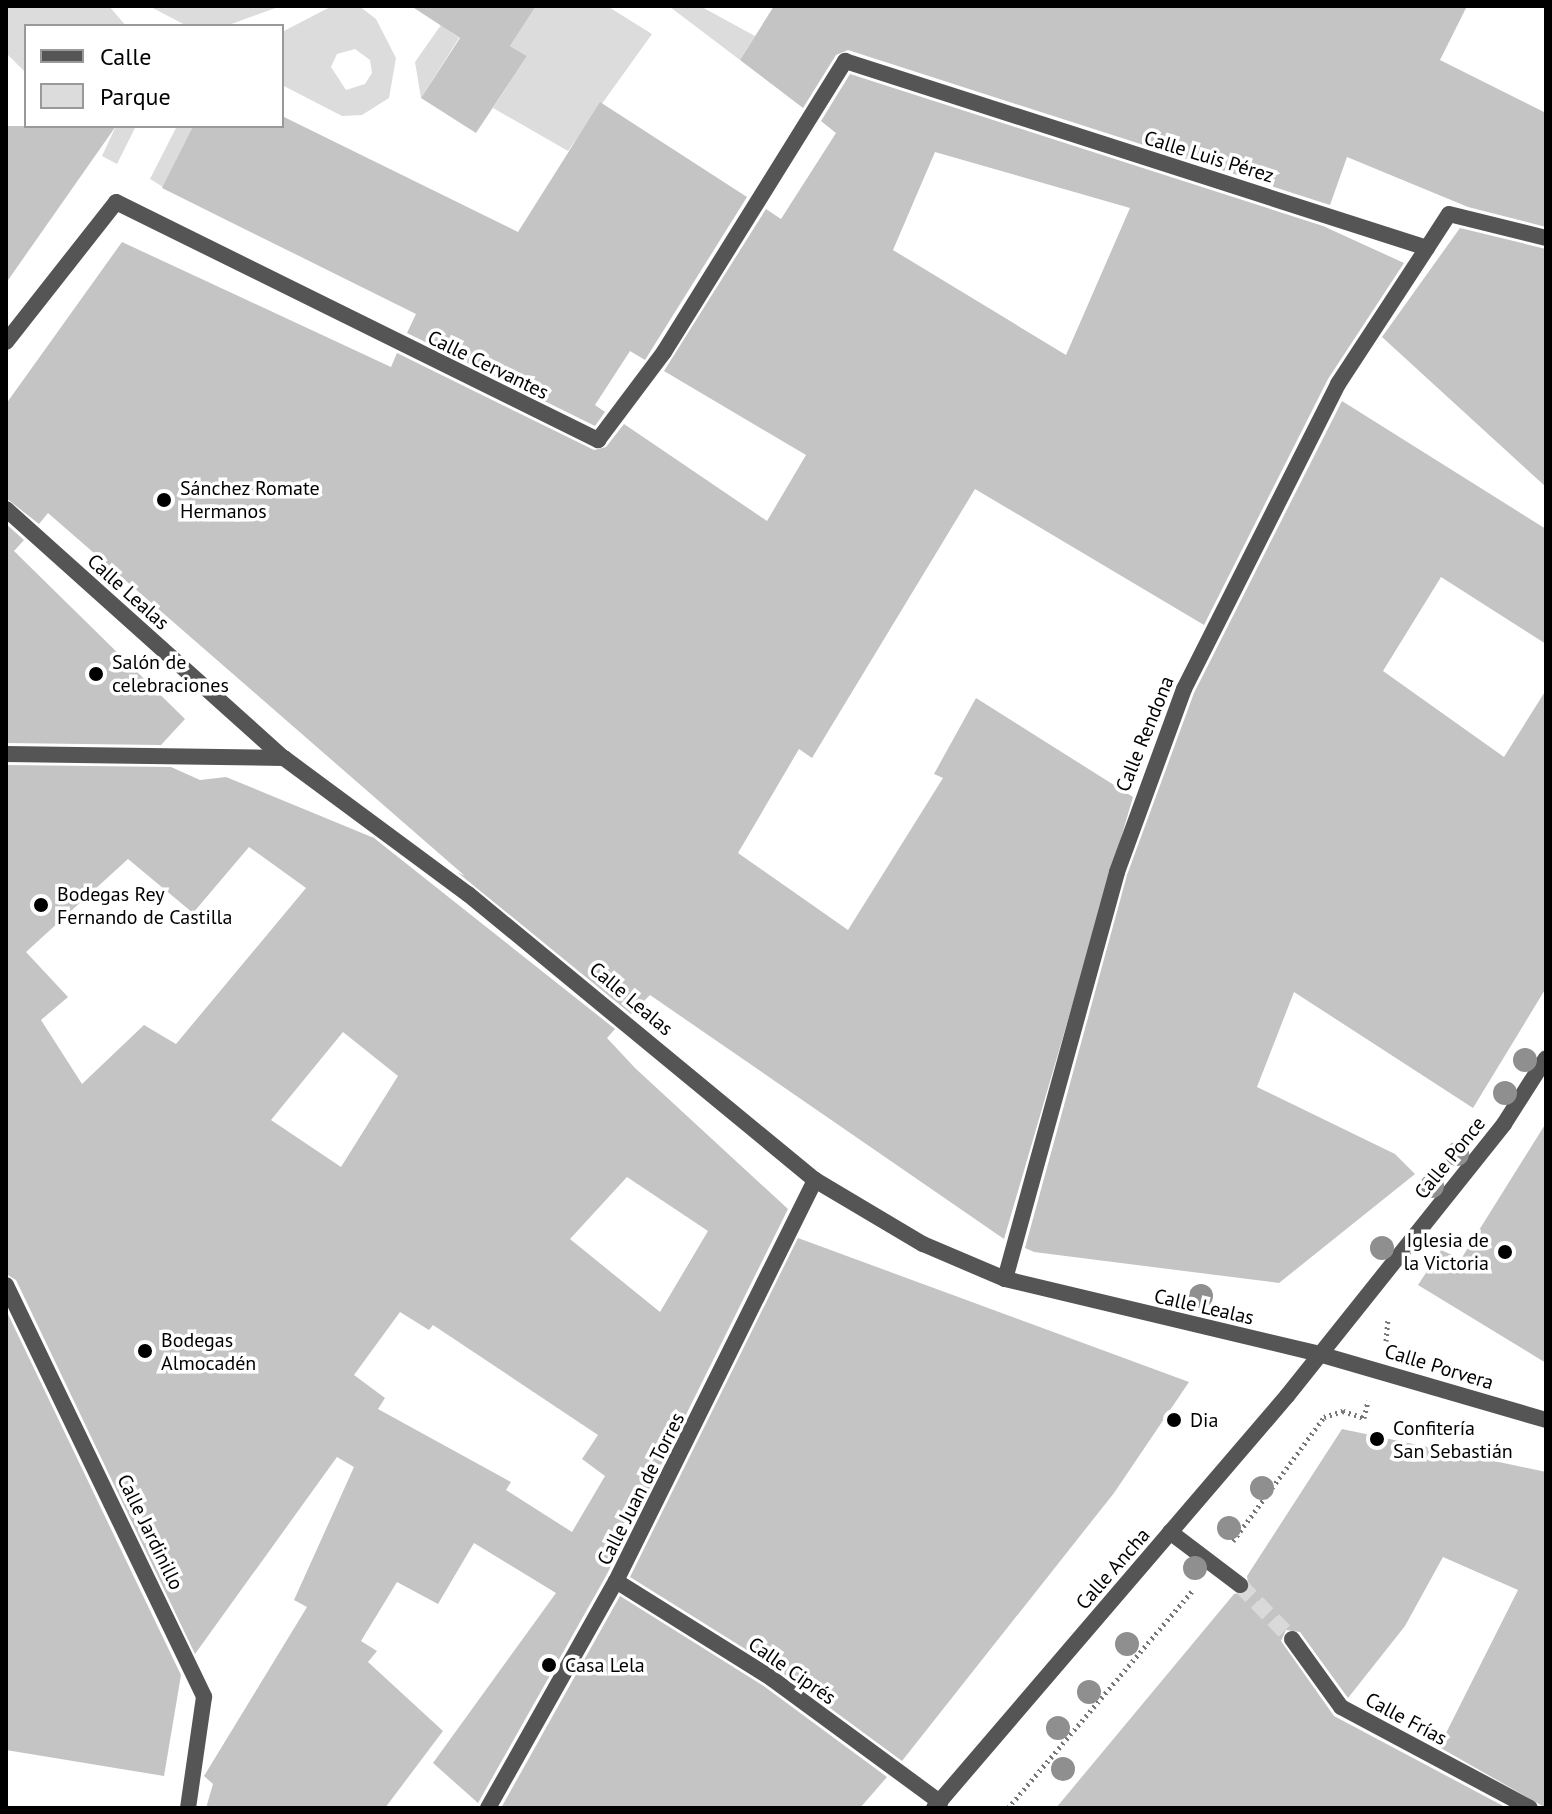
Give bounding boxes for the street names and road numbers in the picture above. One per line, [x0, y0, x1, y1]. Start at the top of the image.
street label: Calle Luis Pérez [1141, 126, 1277, 188]
street label: Calle Cervantes [424, 325, 552, 405]
street label: Calle Lealas [82, 549, 174, 635]
street label: Calle Rendona [1111, 673, 1179, 795]
street label: Calle Lealas [584, 957, 678, 1041]
street label: Calle Ponce [1410, 1112, 1490, 1204]
street label: Calle Lealas [1152, 1284, 1256, 1330]
street label: Calle Porvera [1382, 1339, 1496, 1395]
street label: Calle Juan de Torres [592, 1408, 690, 1570]
street label: Calle Jardinillo [112, 1470, 188, 1594]
street label: Calle Ancha [1071, 1523, 1155, 1615]
street label: Calle Ciprés [744, 1632, 840, 1710]
street label: Calle Frías [1361, 1688, 1451, 1750]

